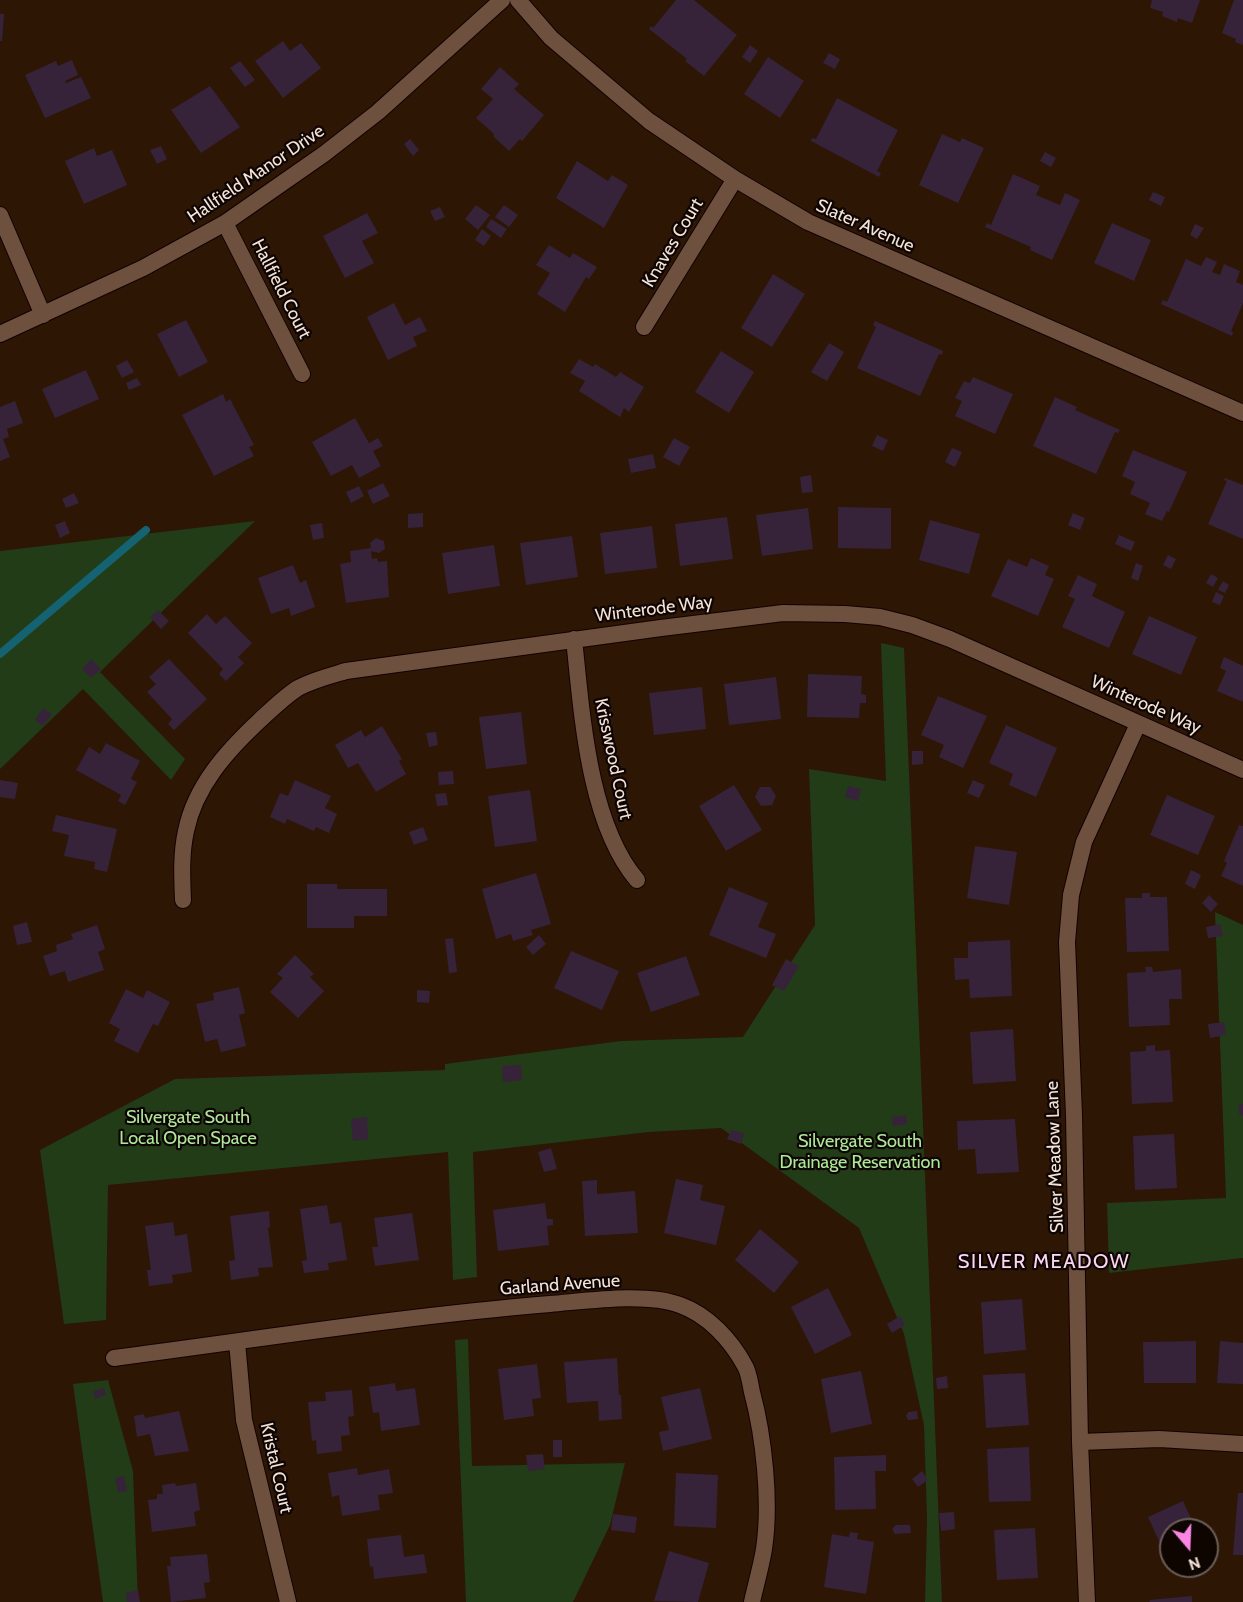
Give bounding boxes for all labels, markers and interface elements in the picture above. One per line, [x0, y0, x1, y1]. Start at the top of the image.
street label: Hallfield Manor Drive [184, 120, 328, 228]
street label: Knaves Court [638, 195, 708, 291]
street label: Slater Avenue [813, 195, 917, 257]
street label: Hallfield Court [247, 236, 315, 342]
street label: Winterode Way [594, 591, 714, 627]
street label: Winterode Way [1088, 671, 1204, 739]
street label: Krisswood Court [590, 696, 636, 822]
street label: Silver Meadow Lane [1042, 1081, 1068, 1233]
park label: Silvergate South Local Open Space [119, 1107, 257, 1150]
park label: Silvergate South Drainage Reservation [779, 1131, 941, 1174]
district label: SILVER MEADOW [958, 1250, 1130, 1274]
street label: Garland Avenue [499, 1270, 621, 1300]
street label: Kristal Court [255, 1421, 297, 1515]
north arrow [1159, 1518, 1219, 1578]
text: N [1186, 1553, 1203, 1574]

